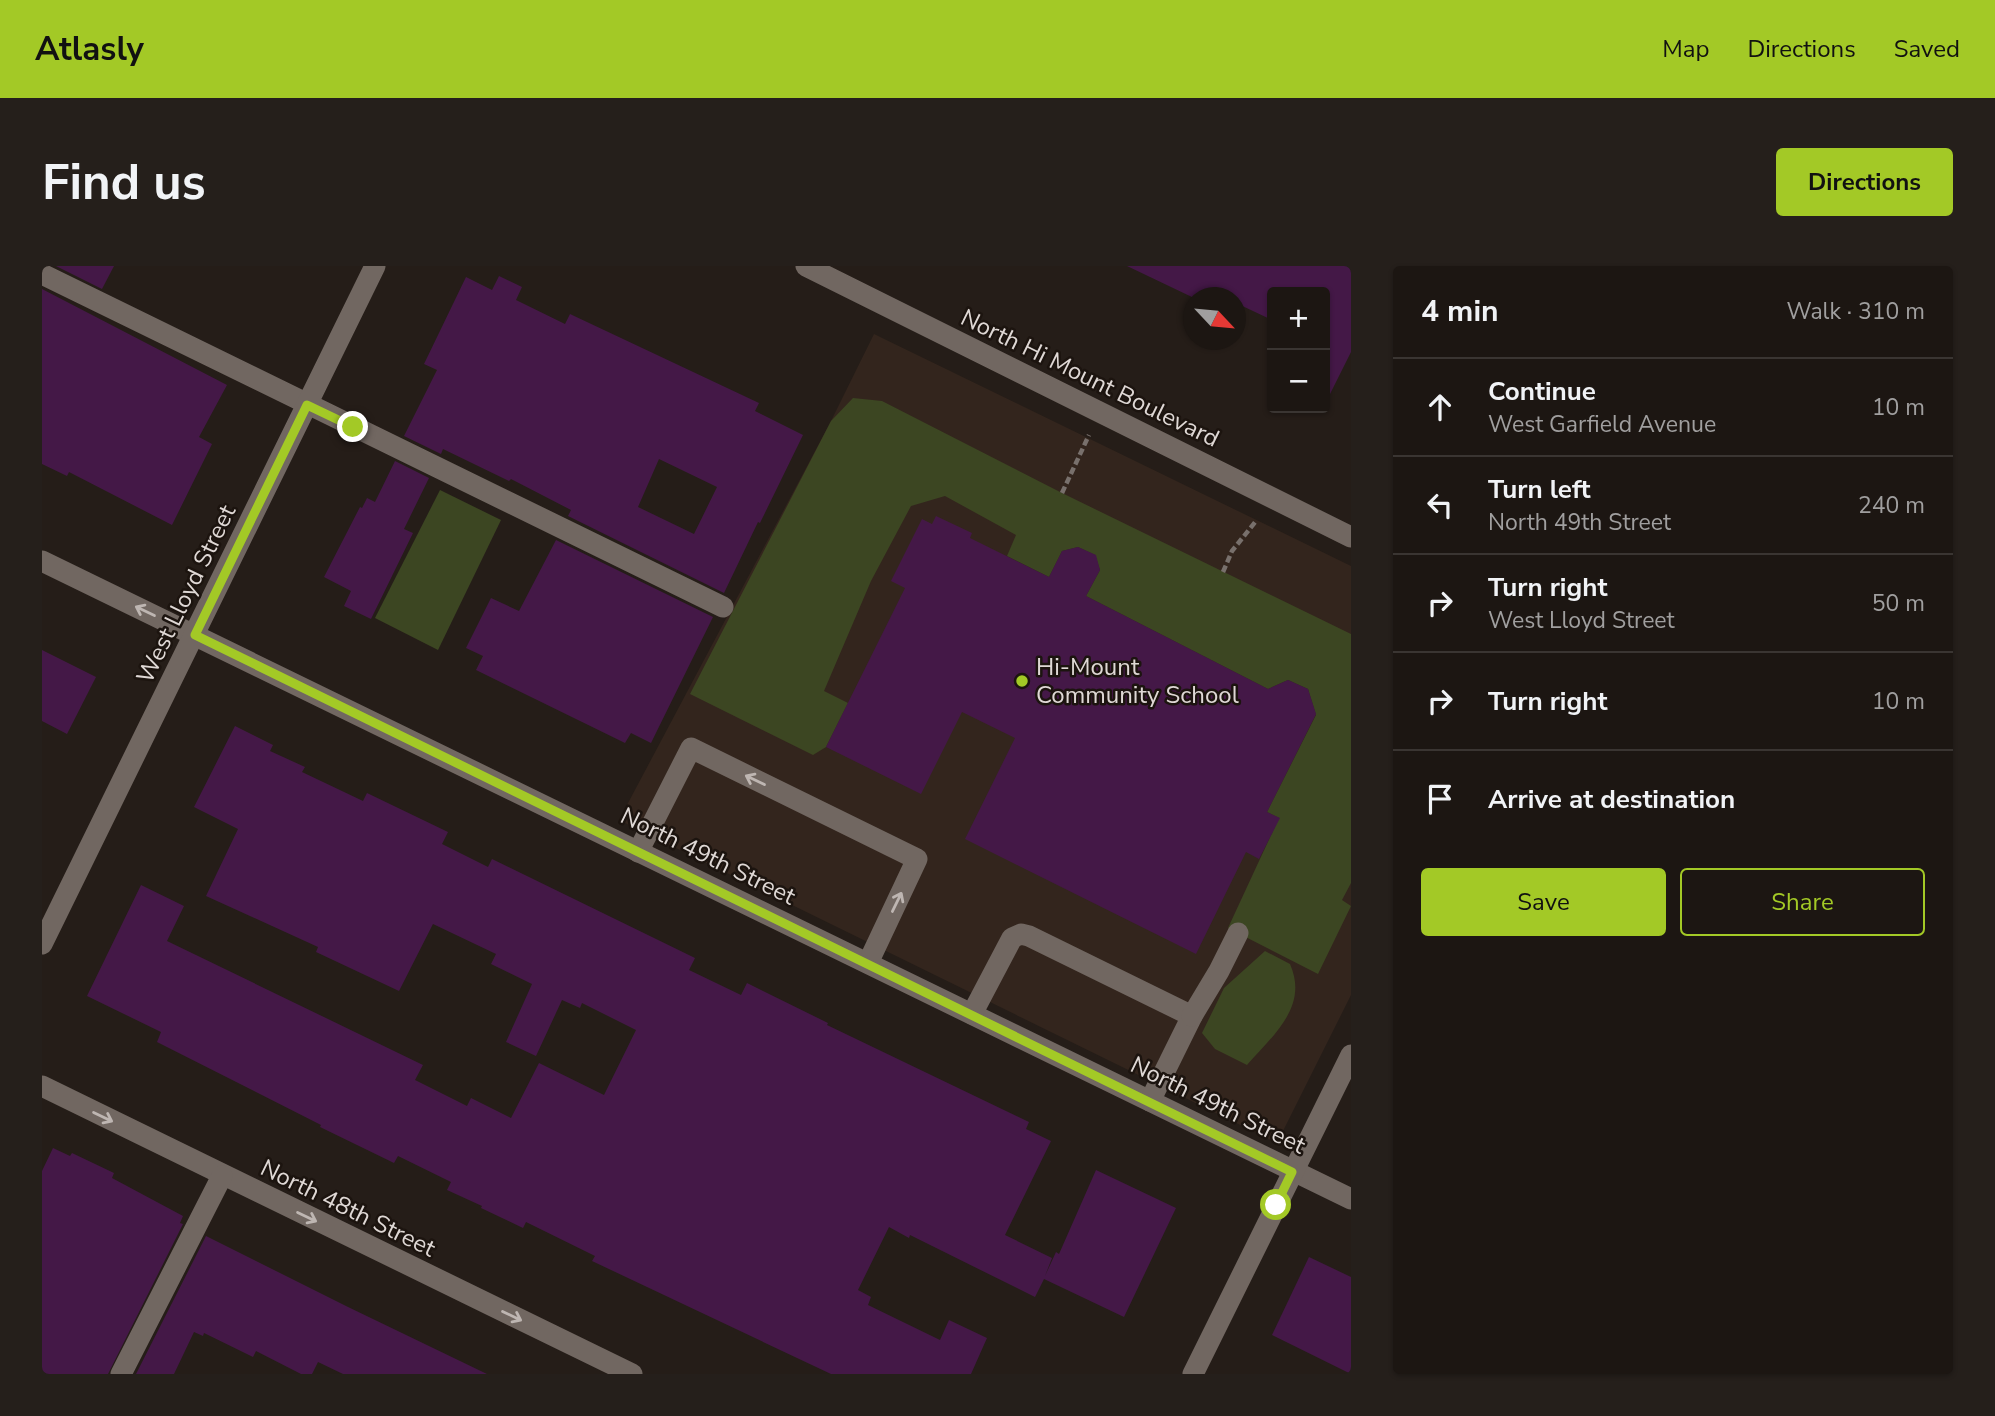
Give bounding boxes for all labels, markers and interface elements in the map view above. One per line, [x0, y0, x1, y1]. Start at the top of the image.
text: Atlasly [35, 27, 144, 72]
text: Map [1662, 33, 1709, 65]
text: Directions [1747, 33, 1856, 65]
text: Saved [1894, 33, 1960, 65]
button: Directions [1776, 148, 1953, 216]
text: Find us [42, 149, 206, 216]
north arrow [1183, 287, 1246, 350]
map controls [1267, 287, 1330, 413]
button: + [1267, 287, 1330, 350]
text: 4 min [1421, 291, 1499, 332]
text: Walk · 310 m [1786, 296, 1925, 327]
street label: North Hi Mount Boulevard [955, 301, 1225, 455]
button: − [1267, 350, 1330, 413]
text: Continue [1488, 374, 1596, 409]
icon: ahead [1421, 388, 1459, 426]
text: 10 m [1872, 392, 1925, 423]
text: West Garfield Avenue [1488, 409, 1716, 440]
route end [337, 411, 368, 442]
text: Turn left [1488, 472, 1591, 507]
icon: left [1421, 486, 1459, 524]
text: 240 m [1858, 490, 1925, 521]
street label: West Lloyd Street [129, 499, 243, 689]
text: North 49th Street [1488, 507, 1671, 538]
text: Turn right [1488, 570, 1607, 605]
icon: right [1421, 584, 1459, 622]
text: 50 m [1872, 588, 1925, 619]
one-way arrow [135, 603, 156, 617]
text: West Lloyd Street [1488, 605, 1675, 636]
place label: Hi-Mount Community School [1036, 651, 1239, 711]
marker: Hi-Mount Community School [1014, 673, 1030, 689]
icon: right [1421, 682, 1459, 720]
text: Turn right [1488, 684, 1607, 719]
text: 10 m [1872, 686, 1925, 717]
one-way arrow [745, 772, 766, 786]
icon: arrive [1421, 780, 1459, 818]
text: Arrive at destination [1488, 782, 1735, 817]
street label: North 49th Street [615, 800, 801, 913]
button: Save [1421, 868, 1666, 936]
button: Share [1680, 868, 1925, 936]
one-way arrow [891, 892, 905, 913]
street label: North 49th Street [1125, 1049, 1311, 1162]
one-way arrow [92, 1110, 113, 1124]
street label: North 48th Street [255, 1152, 441, 1265]
route start [1260, 1189, 1291, 1220]
one-way arrow [296, 1211, 317, 1224]
one-way arrow [501, 1310, 522, 1323]

